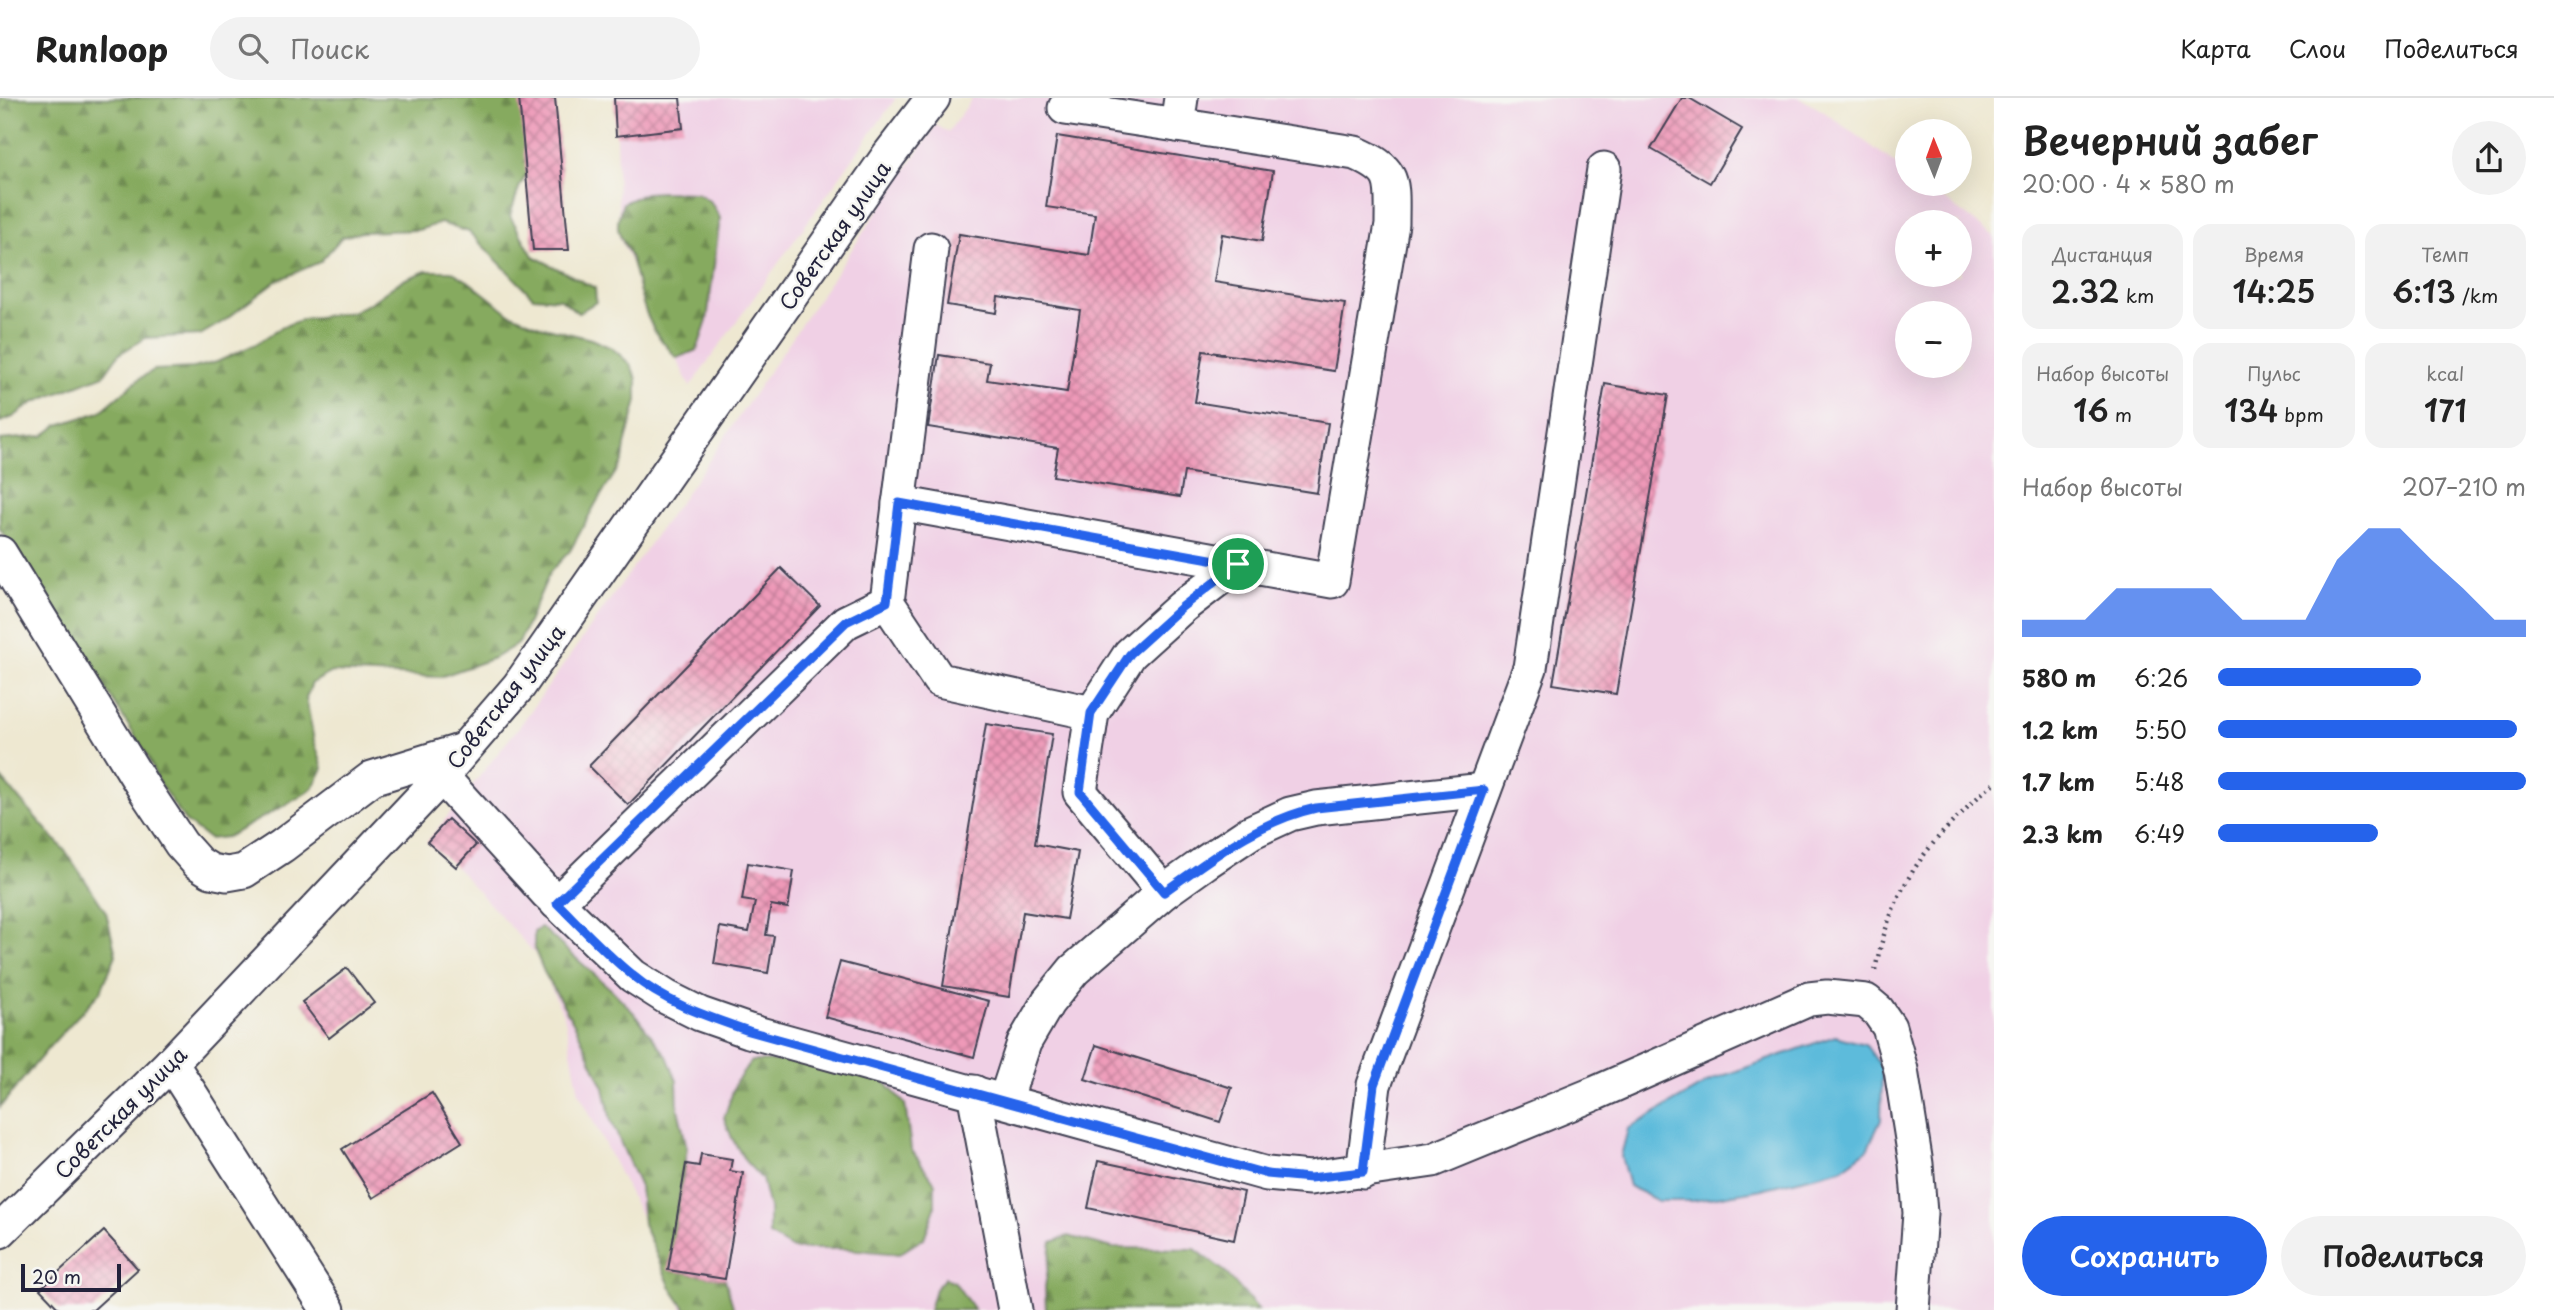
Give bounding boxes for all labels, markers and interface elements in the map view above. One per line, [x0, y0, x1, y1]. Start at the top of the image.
search box [210, 17, 700, 80]
text: Runloop [35, 23, 168, 73]
icon: search [234, 29, 272, 67]
text: Поиск [290, 29, 369, 68]
text: Карта [2180, 30, 2251, 66]
text: Слои [2289, 30, 2346, 66]
text: Поделиться [2384, 30, 2519, 66]
text: Вечерний забег [2022, 111, 2318, 168]
north arrow [1895, 119, 1972, 196]
map controls [1895, 119, 1972, 378]
button: share [2452, 121, 2526, 195]
street label: Советская улица [770, 153, 898, 316]
text: 20:00 · 4 × 580 m [2022, 166, 2235, 201]
button: + [1895, 210, 1972, 287]
text: Дистанция [2052, 240, 2153, 268]
text: Время [2244, 240, 2304, 268]
text: Темп [2421, 240, 2469, 268]
text: 2.32 [2051, 268, 2119, 313]
text: 14:25 [2232, 268, 2316, 313]
text: 6:13 [2392, 268, 2456, 313]
text: km [2119, 281, 2154, 309]
text: /km [2456, 281, 2498, 309]
button: − [1895, 301, 1972, 378]
text: Набор высоты [2036, 359, 2169, 387]
text: Пульс [2247, 359, 2301, 387]
text: kcal [2426, 359, 2464, 387]
text: 16 [2073, 387, 2109, 432]
text: 134 [2224, 387, 2278, 432]
text: 171 [2424, 387, 2467, 432]
text: m [2109, 400, 2132, 428]
text: bpm [2278, 400, 2324, 428]
text: Набор высоты [2022, 469, 2183, 504]
text: 207–210 m [2402, 469, 2526, 504]
pin [1208, 534, 1268, 594]
icon: arrive [1219, 545, 1257, 583]
street label: Советская улица [438, 616, 572, 775]
text: 580 m [2022, 660, 2096, 695]
text: 6:26 [2134, 660, 2188, 695]
text: 1.2 km [2022, 712, 2098, 747]
text: 5:50 [2134, 712, 2187, 747]
text: 1.7 km [2022, 764, 2095, 799]
text: 5:48 [2134, 764, 2185, 799]
text: 2.3 km [2022, 816, 2103, 851]
text: 6:49 [2134, 816, 2185, 851]
street label: Советская улица [46, 1038, 194, 1186]
button: Сохранить [2022, 1216, 2267, 1296]
button: Поделиться [2281, 1216, 2526, 1296]
scale bar [21, 1261, 121, 1293]
text: 20 m [32, 1262, 81, 1290]

